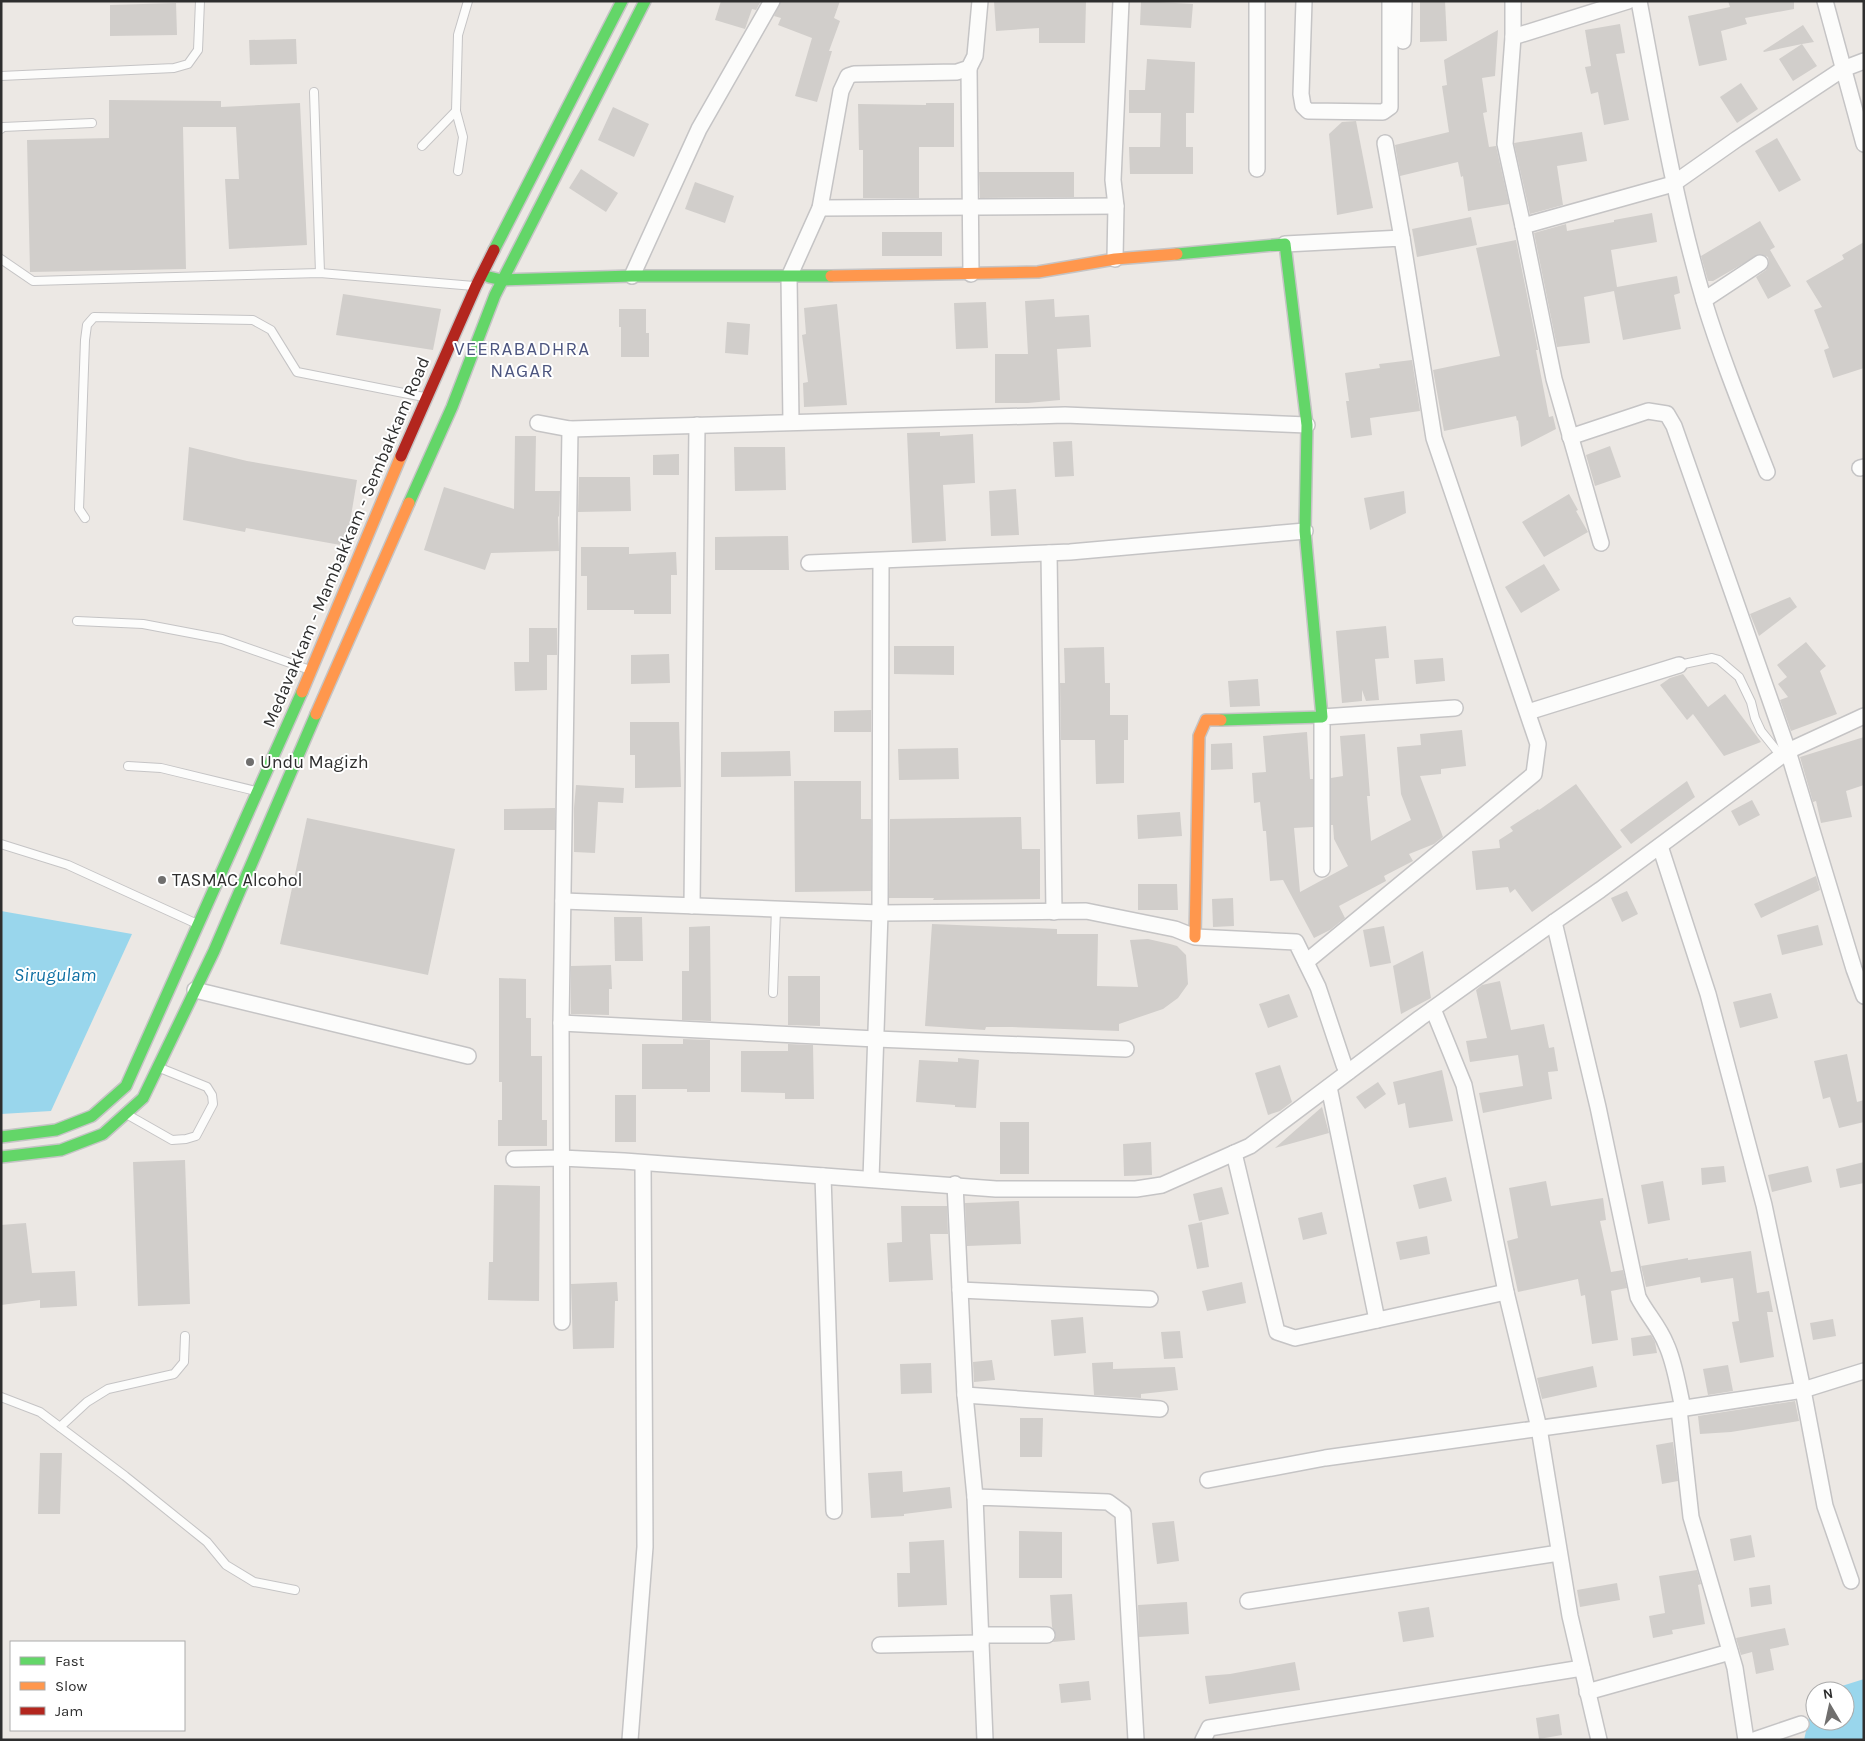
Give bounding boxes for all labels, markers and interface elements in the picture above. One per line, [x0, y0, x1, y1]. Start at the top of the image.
district label: VEERABADHRA NAGAR [454, 338, 590, 382]
street label: Medavakkam - Mambakkam - Sembakkam Road [258, 353, 434, 731]
place label: Undu Magizh [260, 751, 369, 773]
marker: Undu Magizh [244, 756, 256, 768]
place label: TASMAC Alcohol [172, 869, 303, 891]
marker: TASMAC Alcohol [156, 874, 168, 886]
water label: Sirugulam [14, 964, 96, 986]
legend [10, 1641, 185, 1731]
text: Fast [55, 1652, 85, 1670]
text: Slow [55, 1677, 87, 1695]
north arrow [1805, 1681, 1855, 1731]
text: N [1822, 1684, 1834, 1703]
text: Jam [55, 1702, 83, 1720]

